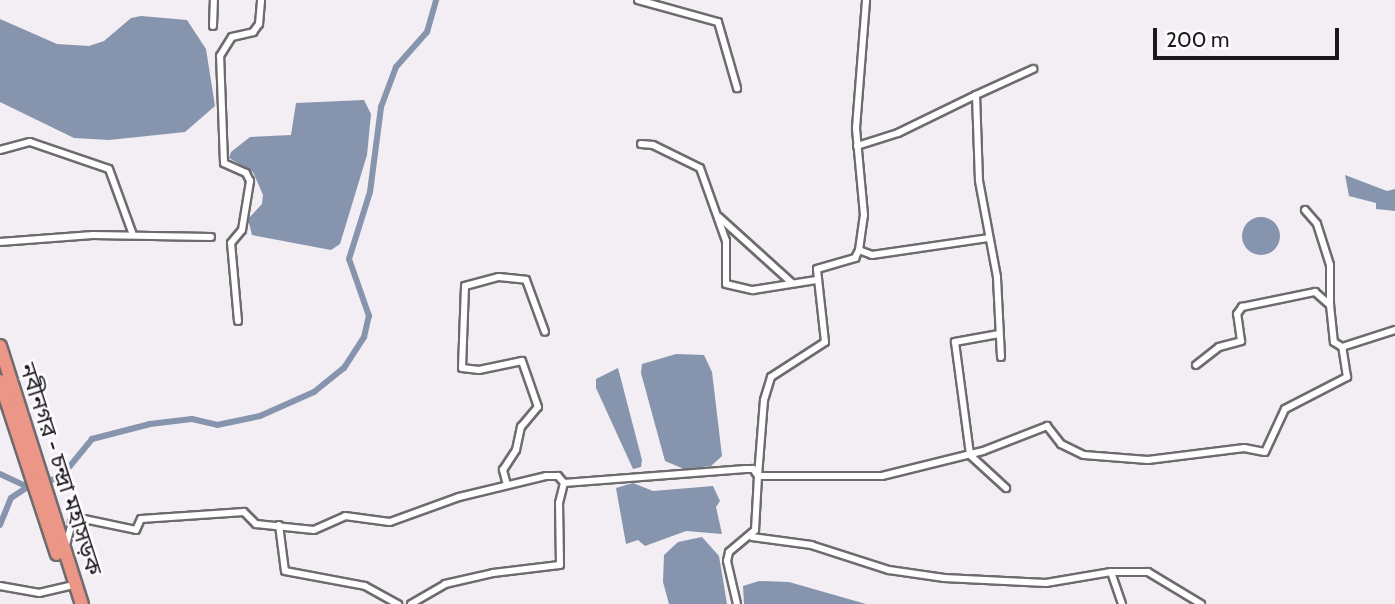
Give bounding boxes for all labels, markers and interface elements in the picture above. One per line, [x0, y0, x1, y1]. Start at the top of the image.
scale bar [1157, 14, 1342, 58]
text: 200 m [1166, 27, 1229, 52]
street label: নবীনগর - চন্দ্রা মহাসড়ক [14, 359, 108, 579]

